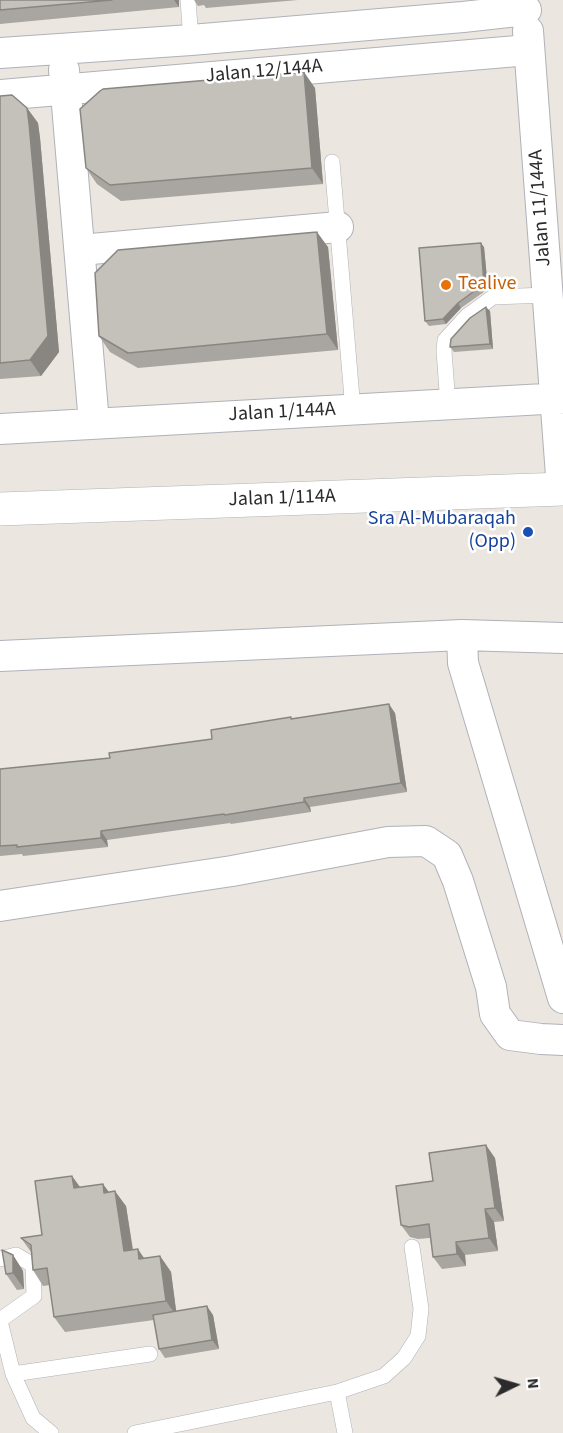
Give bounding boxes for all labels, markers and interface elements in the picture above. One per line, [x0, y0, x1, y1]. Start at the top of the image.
street label: Jalan 12/144A [205, 55, 323, 89]
street label: Jalan 11/144A [525, 149, 557, 267]
place label: Tealive [458, 273, 516, 297]
marker: Tealive [439, 278, 453, 292]
street label: Jalan 1/144A [228, 398, 336, 428]
street label: Jalan 1/114A [228, 485, 336, 513]
place label: Sra Al-Mubaraqah (Opp) [368, 508, 516, 555]
marker: Sra Al-Mubaraqah (Opp) [521, 525, 535, 539]
north arrow [485, 1355, 545, 1415]
text: N [522, 1377, 544, 1390]

